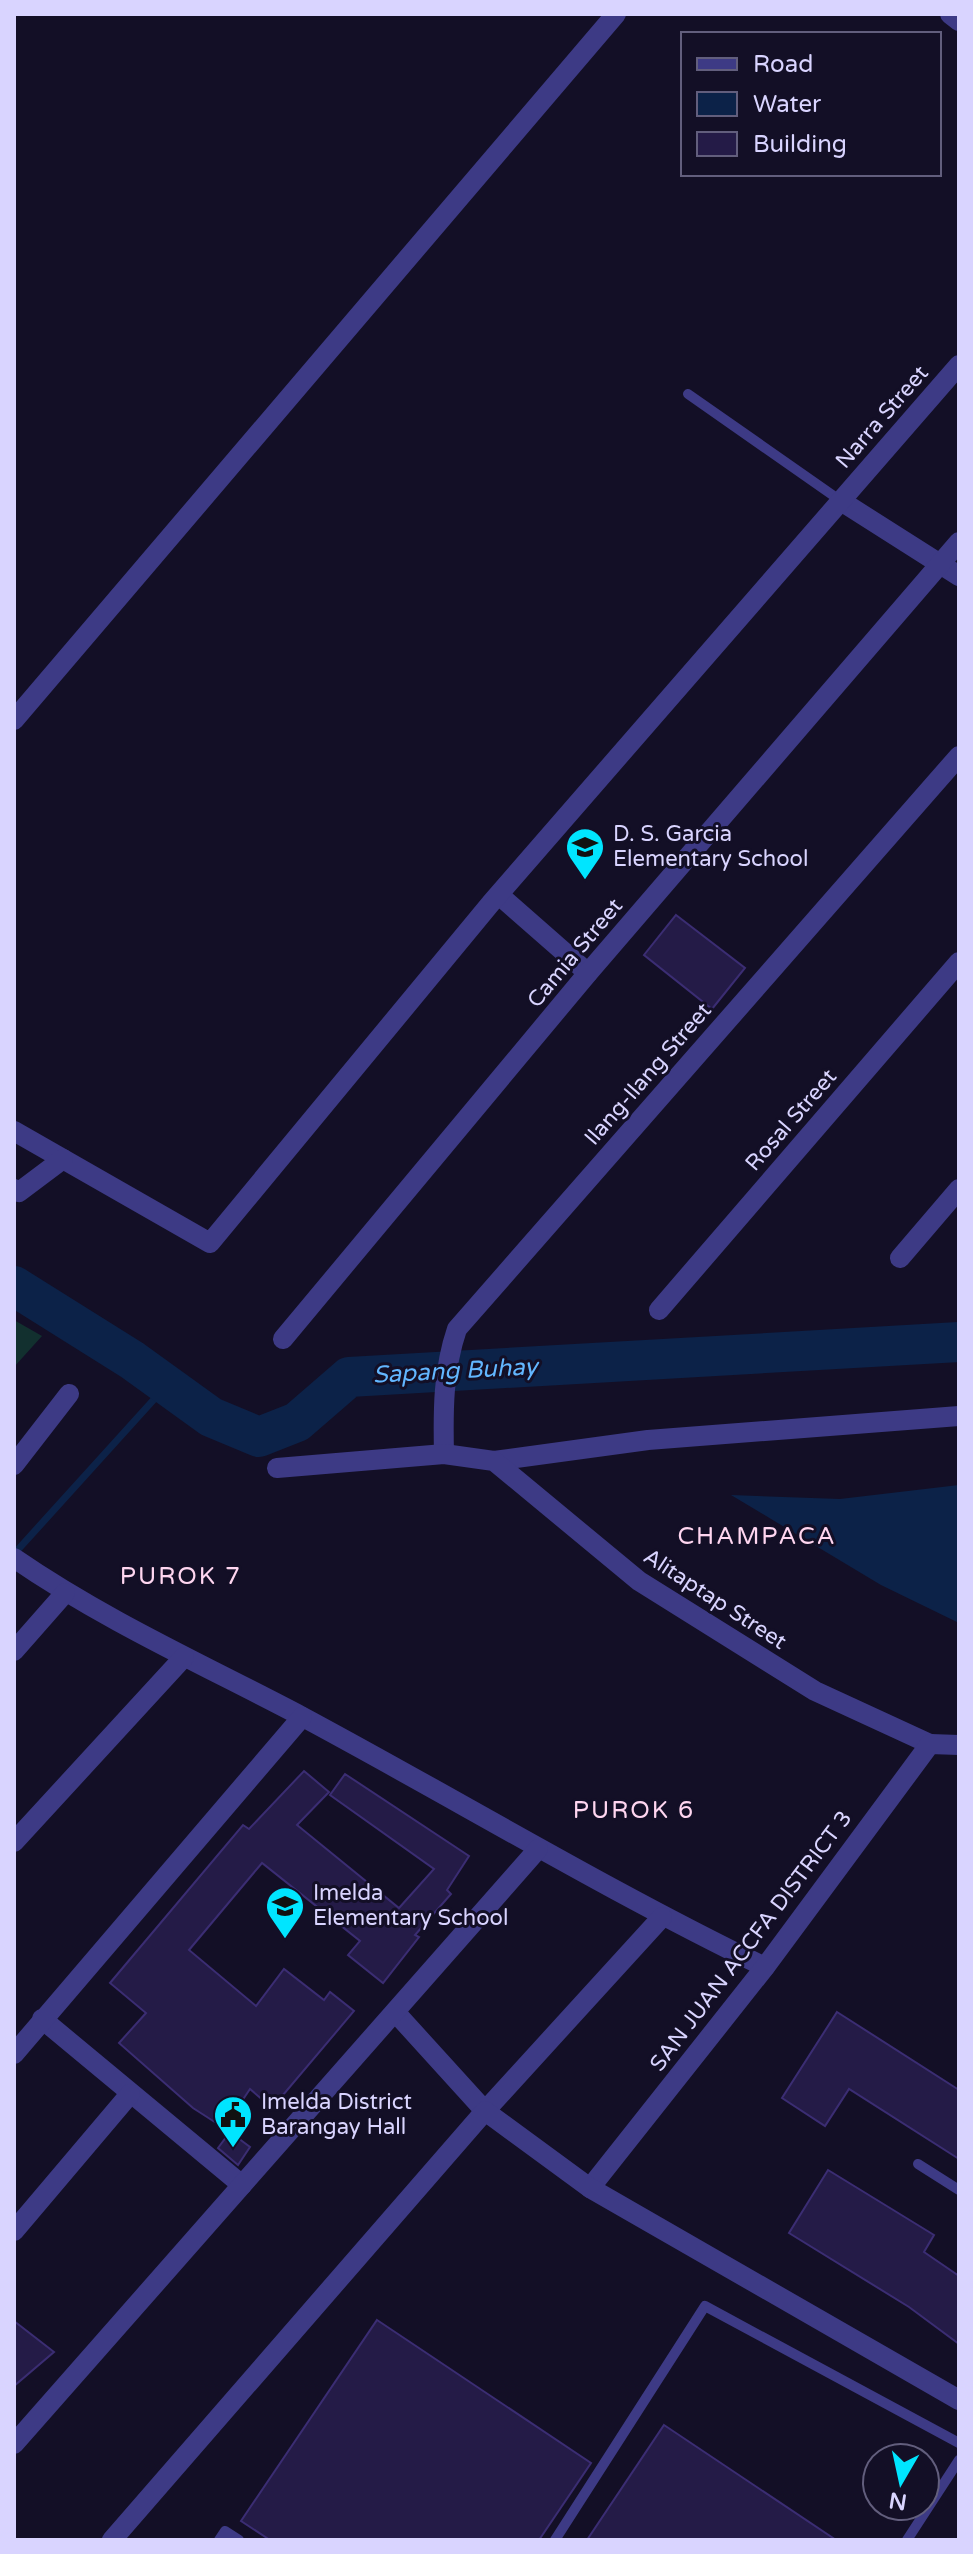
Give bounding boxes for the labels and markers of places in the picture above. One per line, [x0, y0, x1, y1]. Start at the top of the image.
place label: D. S. Garcia Elementary School [613, 821, 808, 872]
school or university icon: D. S. Garcia Elementary School [564, 826, 606, 881]
place label: Imelda Elementary School [313, 1880, 508, 1931]
school or university icon: Imelda Elementary School [264, 1885, 306, 1940]
place label: Imelda District Barangay Hall [261, 2089, 412, 2140]
public building icon: Imelda District Barangay Hall [212, 2094, 254, 2149]

